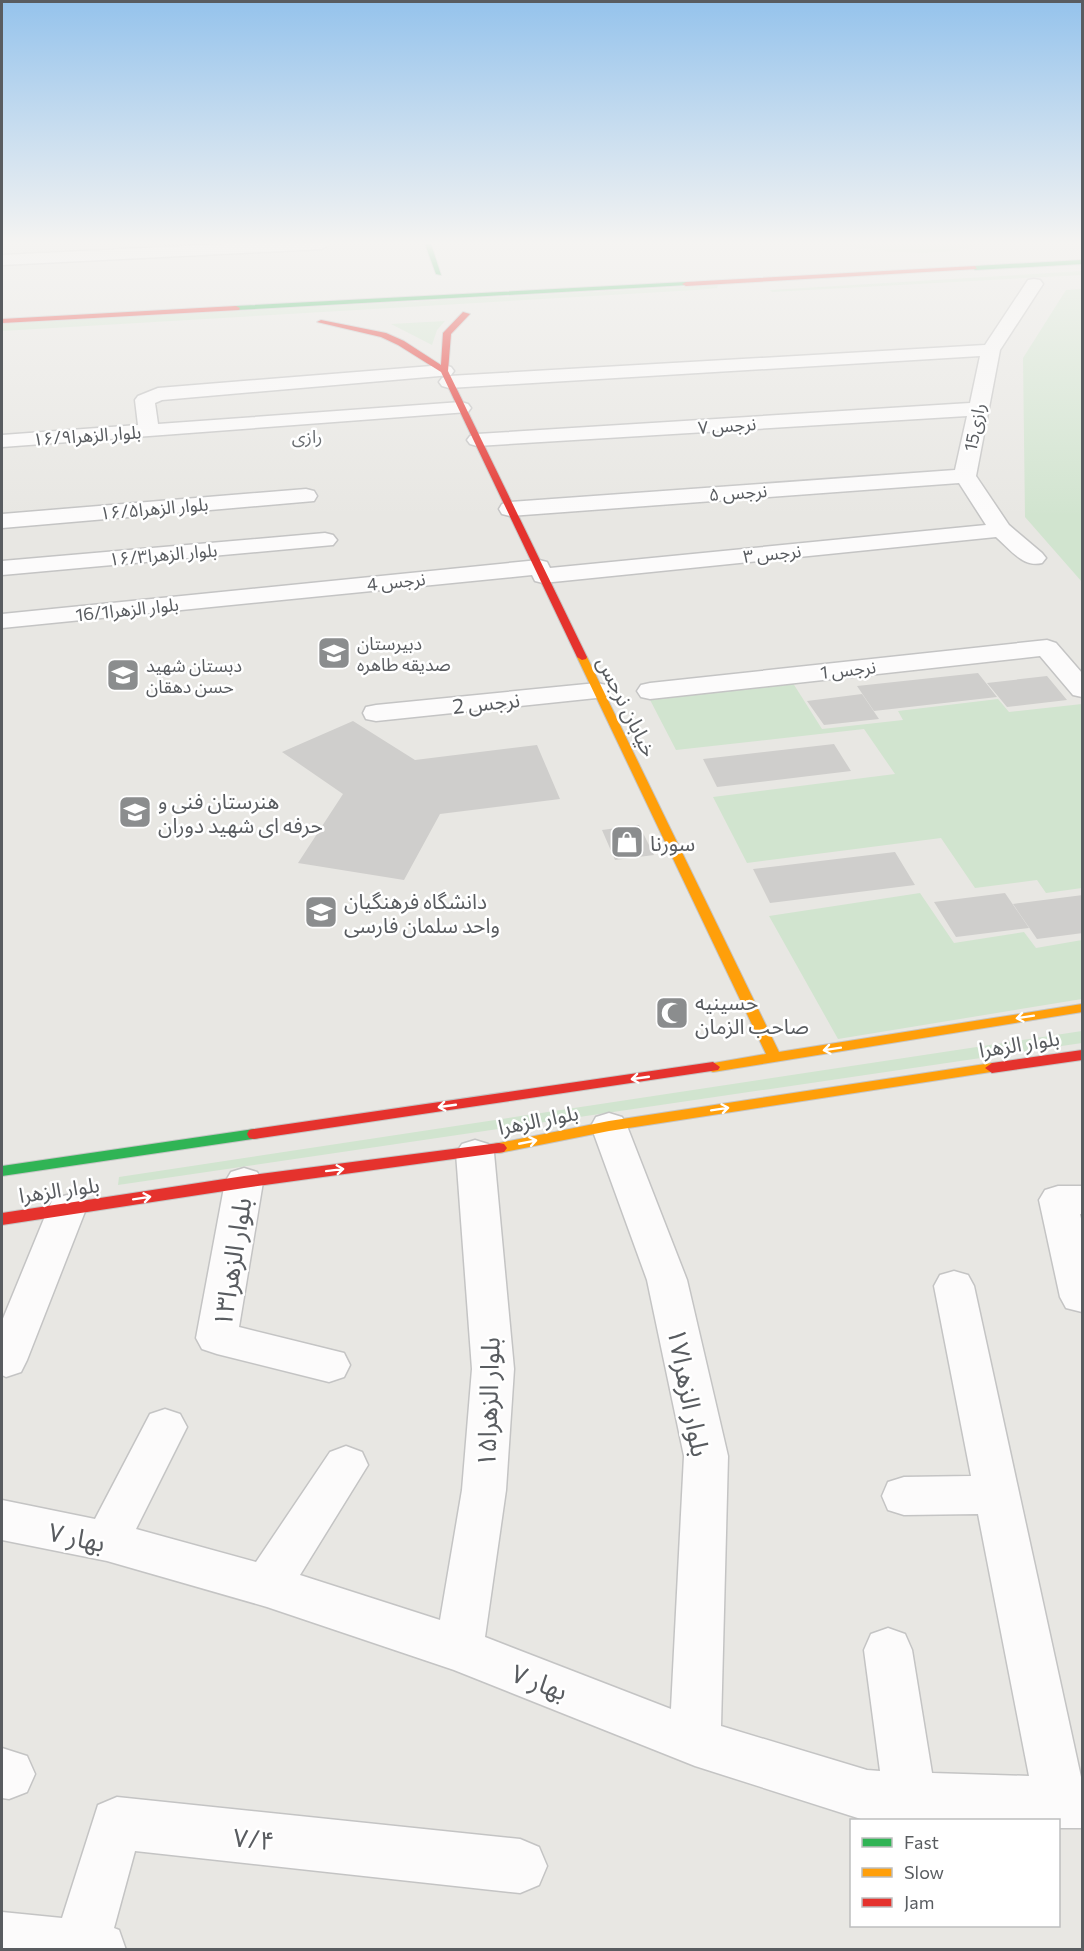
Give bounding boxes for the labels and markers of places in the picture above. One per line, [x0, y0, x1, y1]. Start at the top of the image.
place label: دبیرستان صدیقه طاهره [357, 632, 451, 676]
school or university icon: دبیرستان صدیقه طاهره [316, 635, 352, 671]
place label: دبستان شهید حسن دهقان [146, 654, 242, 698]
school or university icon: دبستان شهید حسن دهقان [105, 657, 141, 693]
place label: هنرستان فنی و حرفه ای شهید دوران [158, 788, 323, 838]
school or university icon: هنرستان فنی و حرفه ای شهید دوران [117, 794, 153, 830]
shop icon: سورنا [609, 824, 645, 860]
place label: سورنا [650, 830, 695, 856]
place label: دانشگاه فرهنگیان واحد سلمان فارسی [344, 888, 500, 938]
school or university icon: دانشگاه فرهنگیان واحد سلمان فارسی [303, 894, 339, 930]
place label: حسینیه صاحب الزمان [695, 989, 809, 1039]
mosque icon: حسینیه صاحب الزمان [654, 995, 690, 1031]

